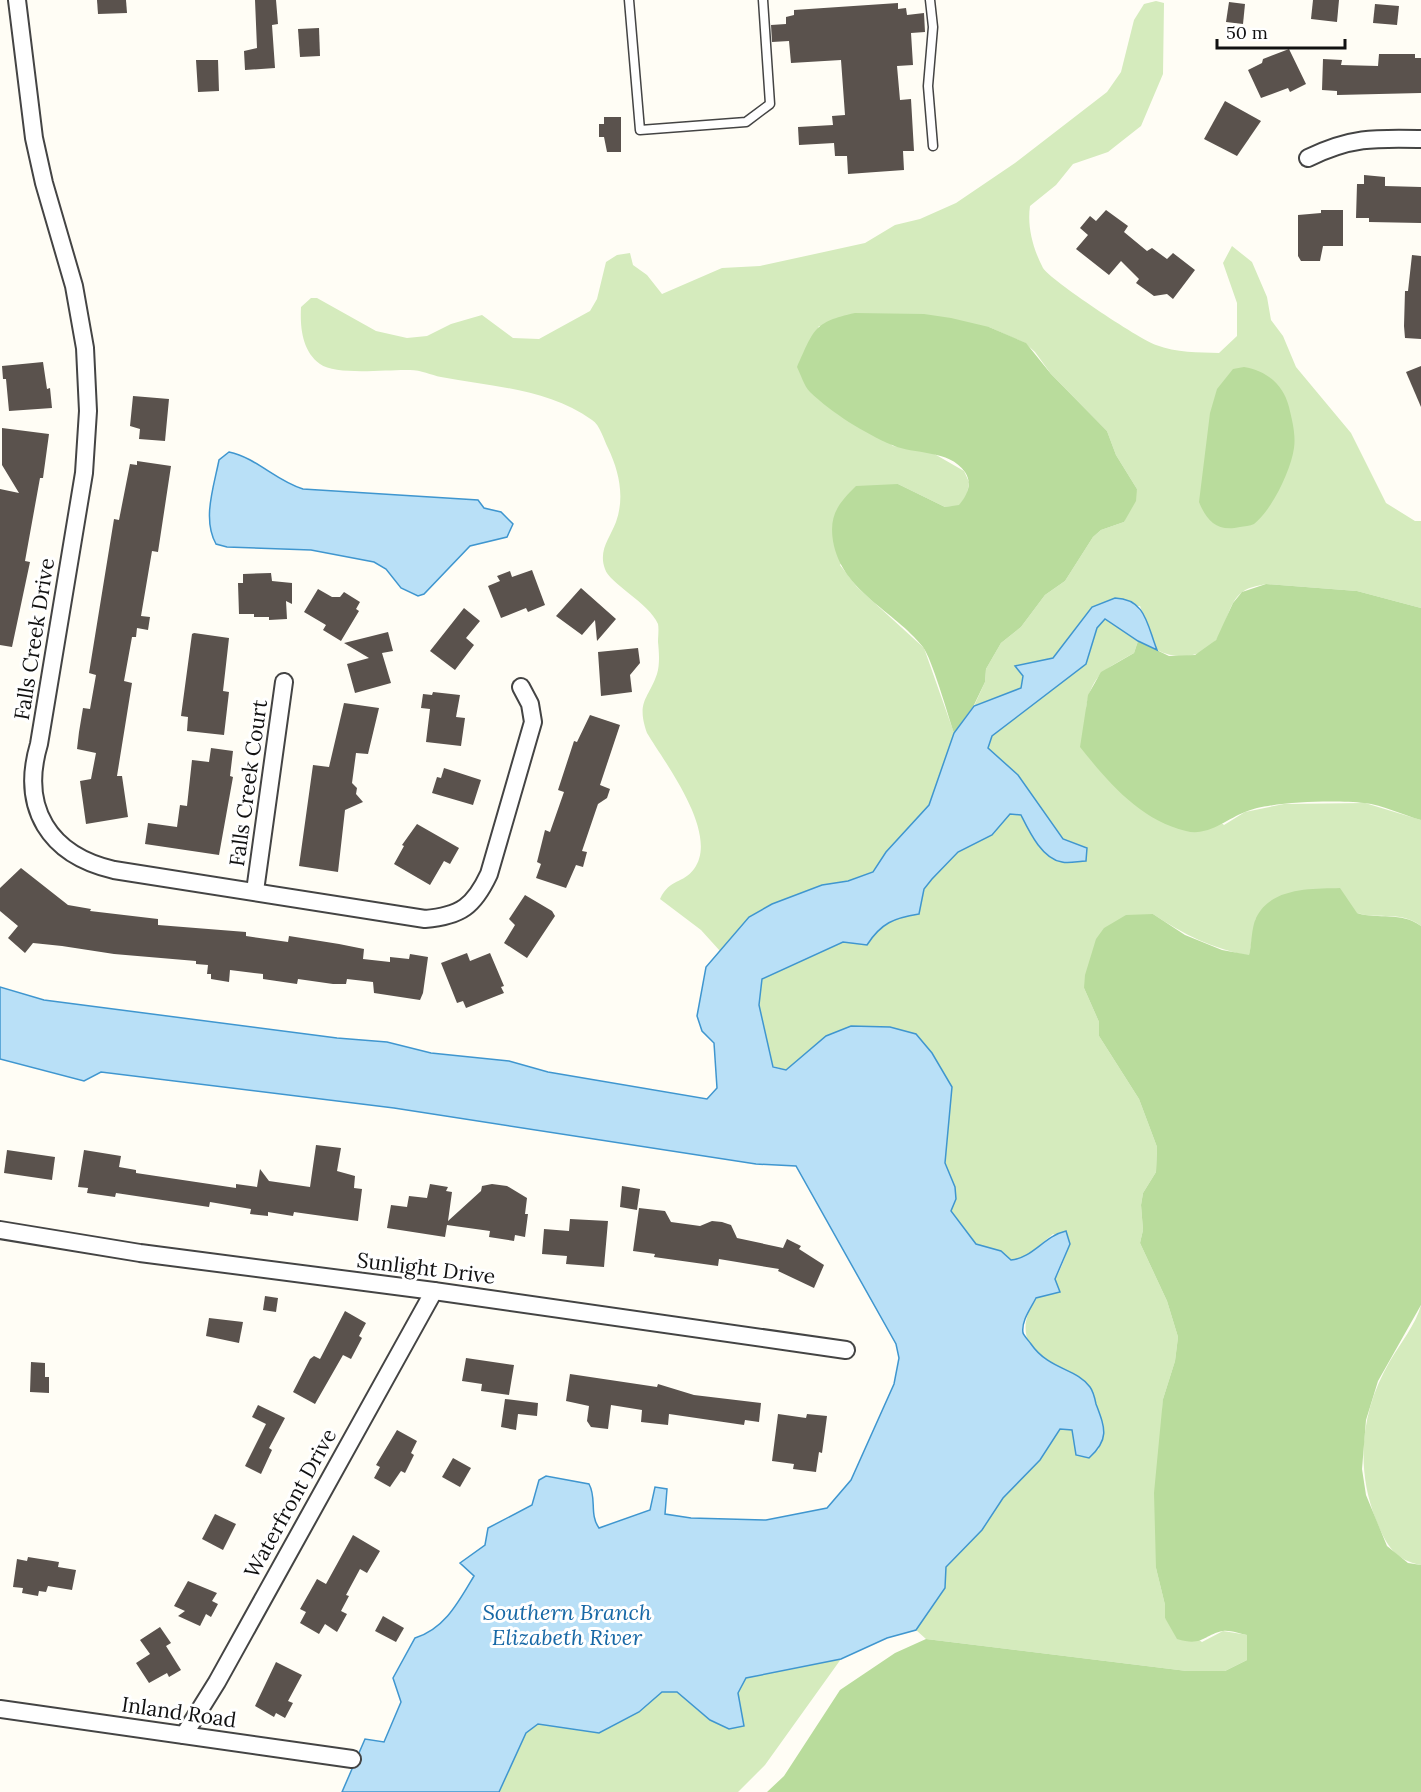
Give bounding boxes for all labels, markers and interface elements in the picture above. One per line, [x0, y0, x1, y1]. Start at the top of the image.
scale bar [1217, 12, 1344, 50]
text: 50 m [1226, 21, 1268, 44]
street label: Falls Creek Drive [8, 556, 60, 722]
street label: Falls Creek Court [223, 697, 273, 868]
street label: Sunlight Drive [355, 1246, 497, 1290]
street label: Waterfront Drive [238, 1424, 342, 1582]
water label: Southern Branch Elizabeth River [482, 1598, 652, 1651]
street label: Inland Road [120, 1691, 238, 1733]

